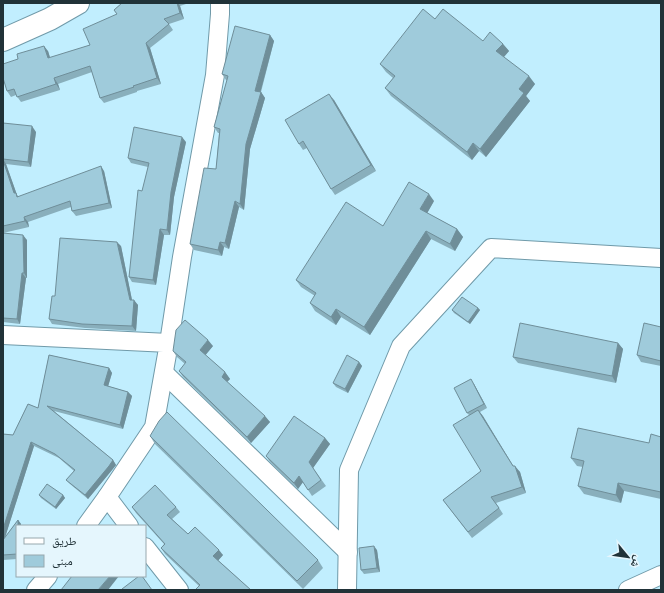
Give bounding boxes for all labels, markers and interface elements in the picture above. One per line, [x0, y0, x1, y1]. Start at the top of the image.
legend [16, 525, 146, 577]
text: طريق [52, 533, 77, 549]
north arrow [608, 537, 648, 577]
text: مبنى [52, 553, 73, 569]
text: ش [627, 553, 646, 571]

